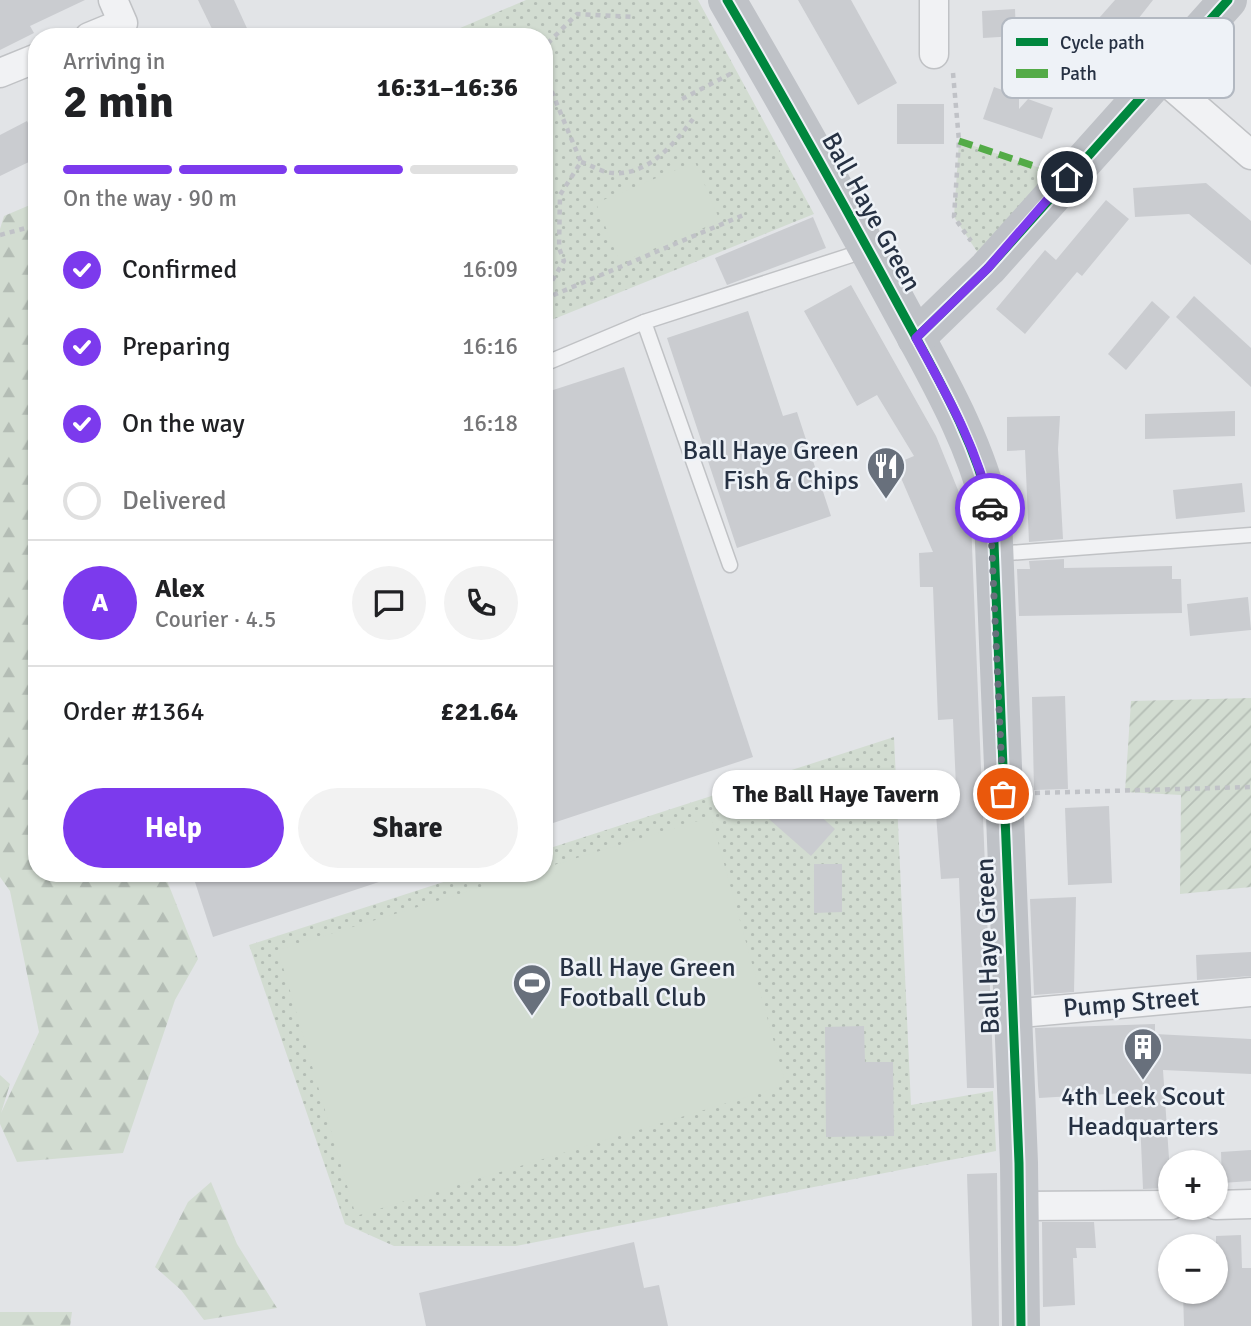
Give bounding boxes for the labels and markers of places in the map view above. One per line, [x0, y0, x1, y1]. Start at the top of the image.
pin [1037, 147, 1097, 207]
place label: Ball Haye Green Fish & Chips [682, 435, 859, 497]
restaurant icon: Ball Haye Green Fish & Chips [865, 445, 907, 500]
pin [973, 764, 1033, 824]
callout: The Ball Haye Tavern [712, 770, 961, 818]
place label: Ball Haye Green Football Club [559, 952, 736, 1014]
sports icon: Ball Haye Green Football Club [511, 962, 553, 1017]
building icon: 4th Leek Scout Headquarters [1122, 1026, 1164, 1081]
place label: 4th Leek Scout Headquarters [1061, 1081, 1225, 1143]

